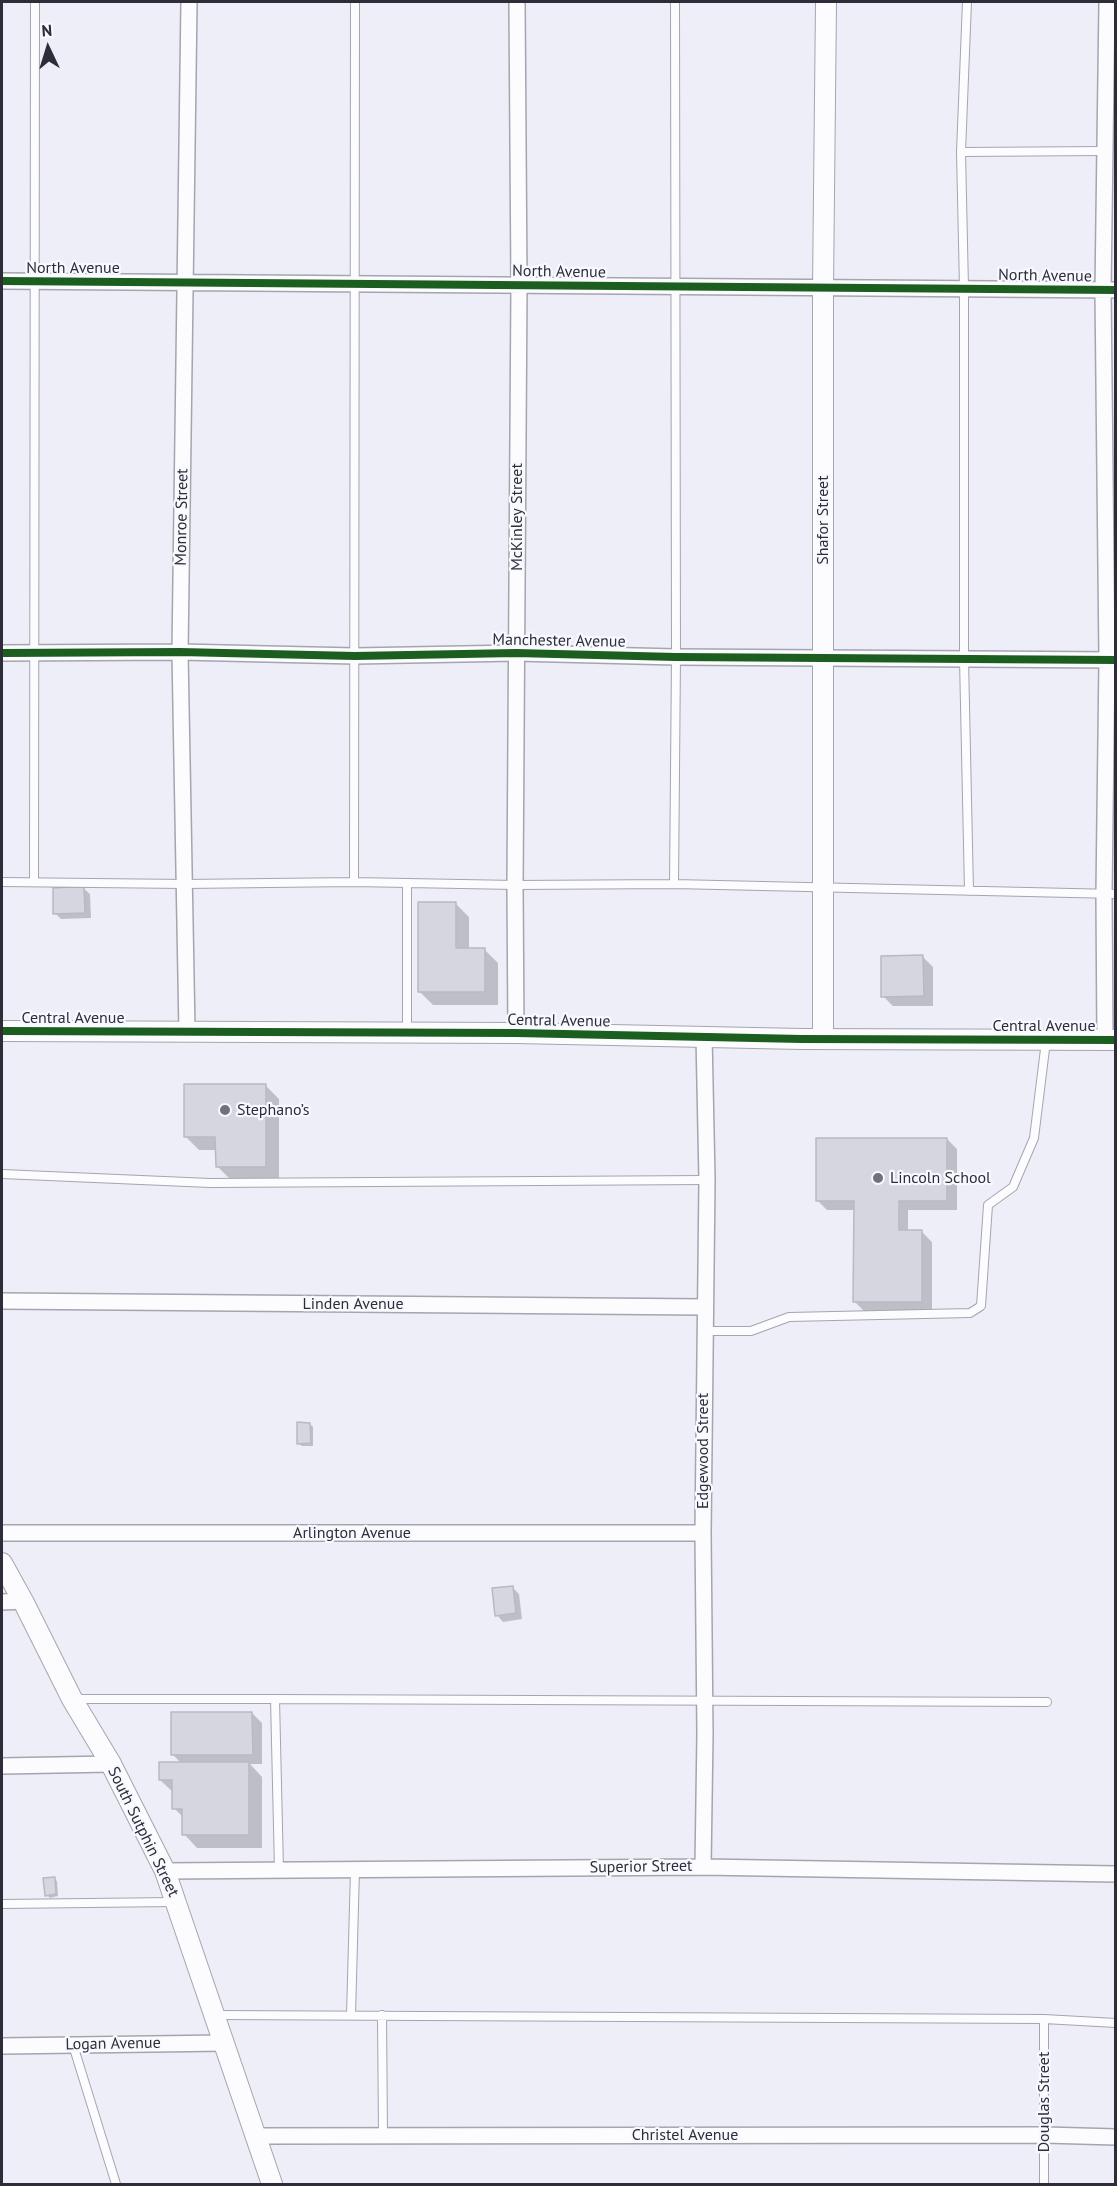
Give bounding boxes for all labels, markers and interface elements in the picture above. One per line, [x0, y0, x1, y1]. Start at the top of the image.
north arrow [18, 18, 78, 78]
text: N [41, 20, 53, 40]
street label: North Avenue [26, 258, 120, 278]
street label: North Avenue [512, 262, 606, 282]
street label: North Avenue [998, 266, 1092, 286]
street label: McKinley Street [507, 463, 527, 571]
street label: Monroe Street [172, 468, 192, 566]
street label: Shafor Street [813, 475, 833, 565]
street label: Manchester Avenue [492, 630, 626, 652]
street label: Central Avenue [21, 1008, 125, 1028]
street label: Central Avenue [507, 1011, 611, 1031]
street label: Central Avenue [992, 1016, 1096, 1036]
place label: Stephano’s [237, 1100, 310, 1120]
marker: Stephano’s [218, 1103, 232, 1117]
place label: Lincoln School [890, 1168, 991, 1188]
marker: Lincoln School [871, 1171, 885, 1185]
street label: Linden Avenue [302, 1294, 404, 1314]
street label: Edgewood Street [693, 1393, 713, 1509]
street label: Arlington Avenue [293, 1523, 411, 1543]
street label: South Sutphin Street [103, 1764, 183, 1900]
street label: Superior Street [589, 1857, 693, 1877]
street label: Logan Avenue [65, 2034, 161, 2054]
street label: Douglas Street [1034, 2052, 1054, 2152]
street label: Christel Avenue [632, 2125, 738, 2145]

